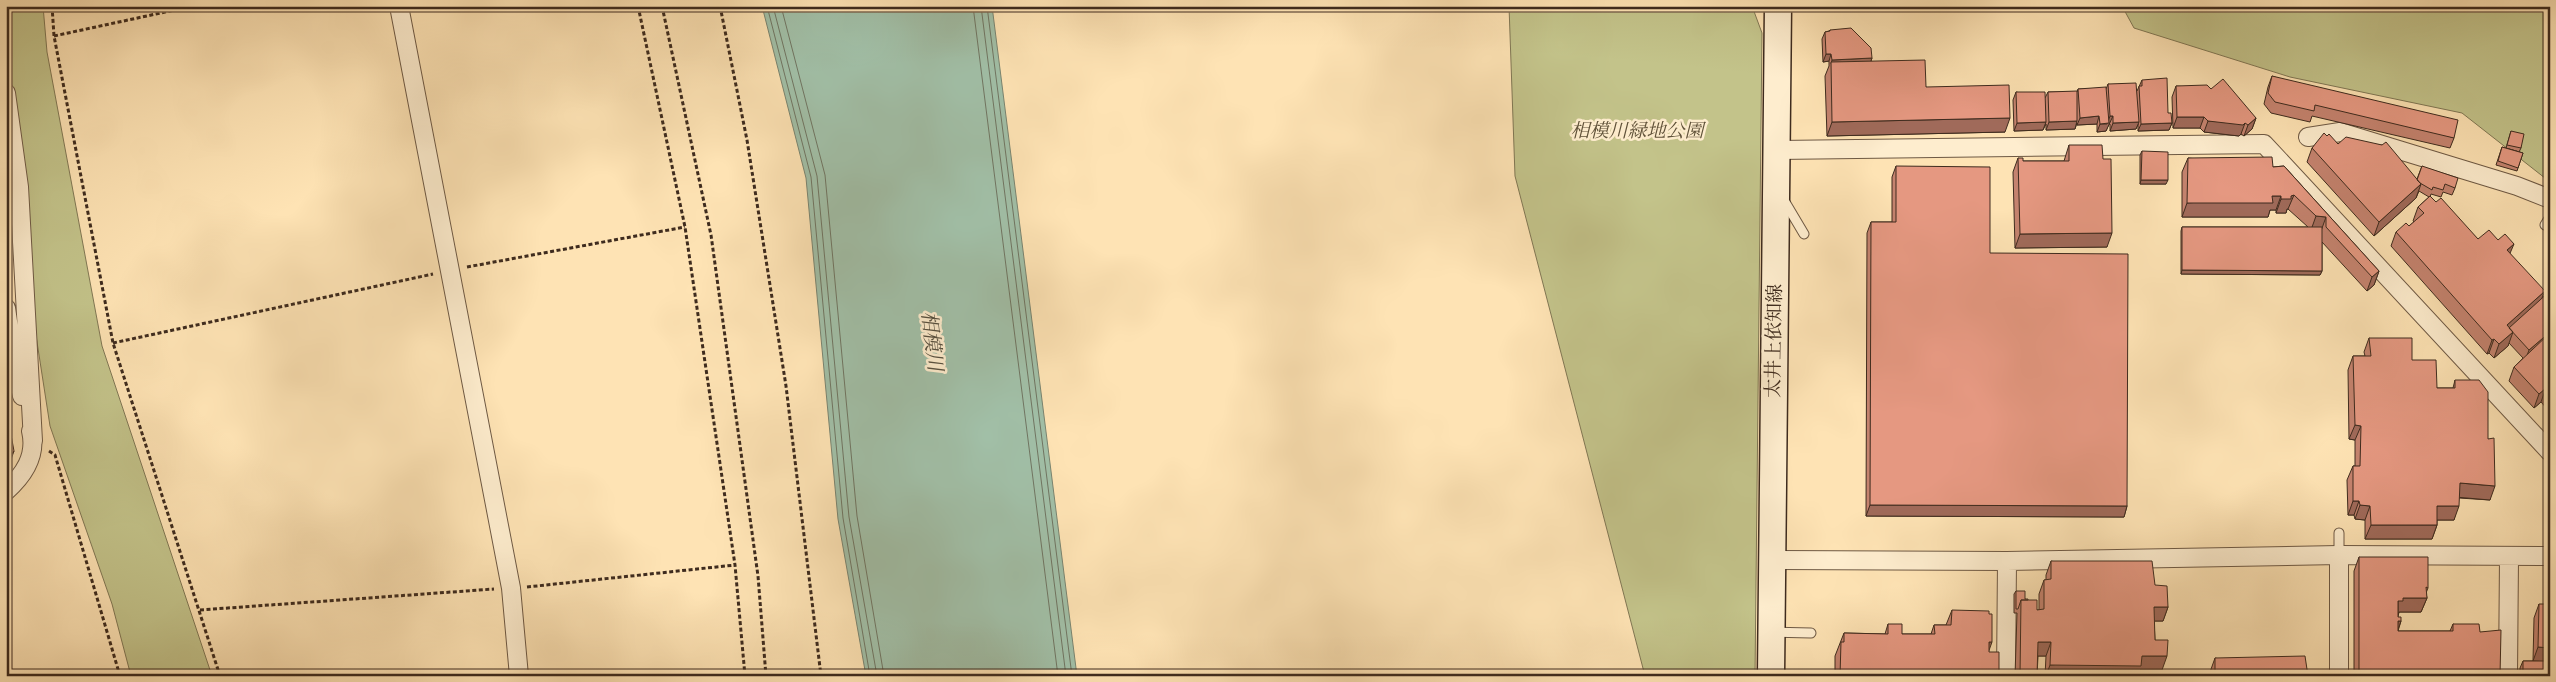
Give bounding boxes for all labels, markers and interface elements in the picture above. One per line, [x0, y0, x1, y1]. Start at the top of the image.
park label: 相模川緑地公園 [1570, 118, 1706, 144]
street label: 太井上依知線 [1760, 284, 1788, 398]
water label: 相模川 [915, 310, 949, 374]

